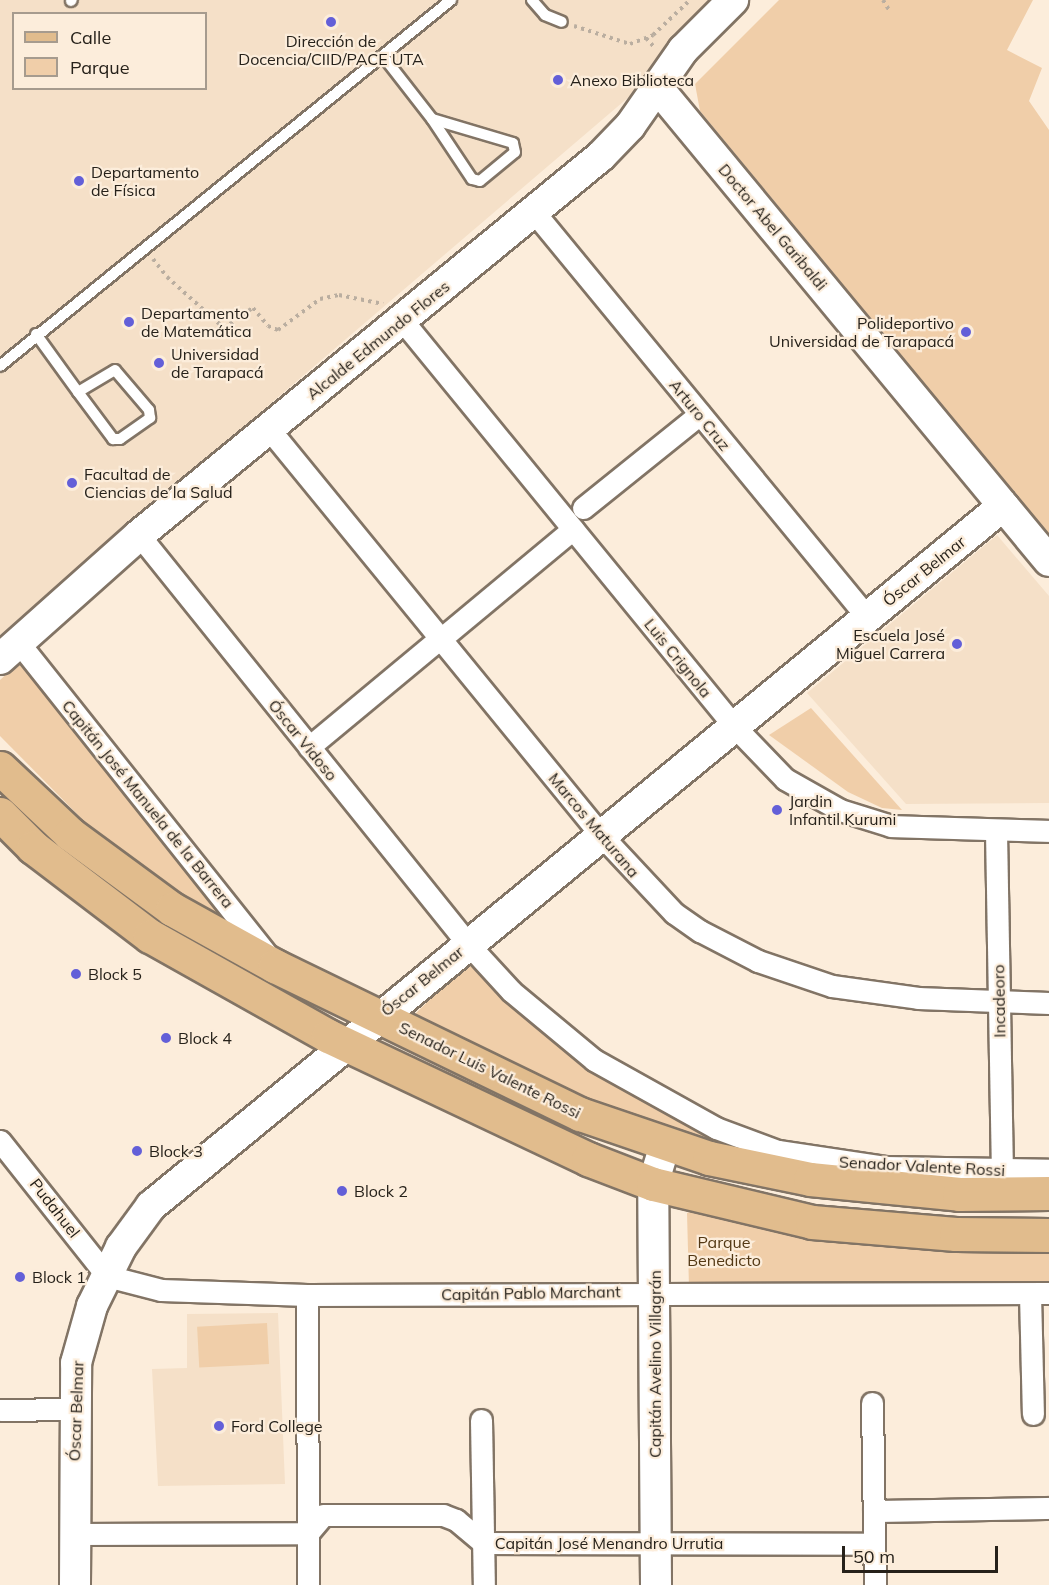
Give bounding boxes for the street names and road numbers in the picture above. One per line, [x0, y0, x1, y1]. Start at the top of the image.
street label: Doctor Abel Garibaldi [715, 160, 831, 294]
street label: Alcalde Edmundo Flores [303, 276, 453, 404]
street label: Arturo Cruz [665, 375, 735, 455]
street label: Óscar Belmar [879, 532, 969, 610]
street label: Luis Crignola [640, 615, 716, 701]
street label: Capitán José Manuela de la Barrera [58, 696, 238, 912]
street label: Óscar Vidoso [265, 696, 341, 784]
street label: Marcos Maturana [545, 769, 643, 881]
street label: Óscar Belmar [377, 942, 467, 1020]
street label: Incadeoro [989, 964, 1009, 1038]
street label: Senador Luis Valente Rossi [396, 1018, 584, 1122]
street label: Senador Valente Rossi [839, 1152, 1005, 1180]
street label: Pudahuel [26, 1175, 84, 1241]
street label: Capitán Avelino Villagrán [645, 1270, 665, 1458]
street label: Capitán Pablo Marchant [441, 1282, 621, 1304]
street label: Óscar Belmar [65, 1360, 87, 1462]
street label: Capitán José Menandro Urrutia [495, 1533, 723, 1553]

